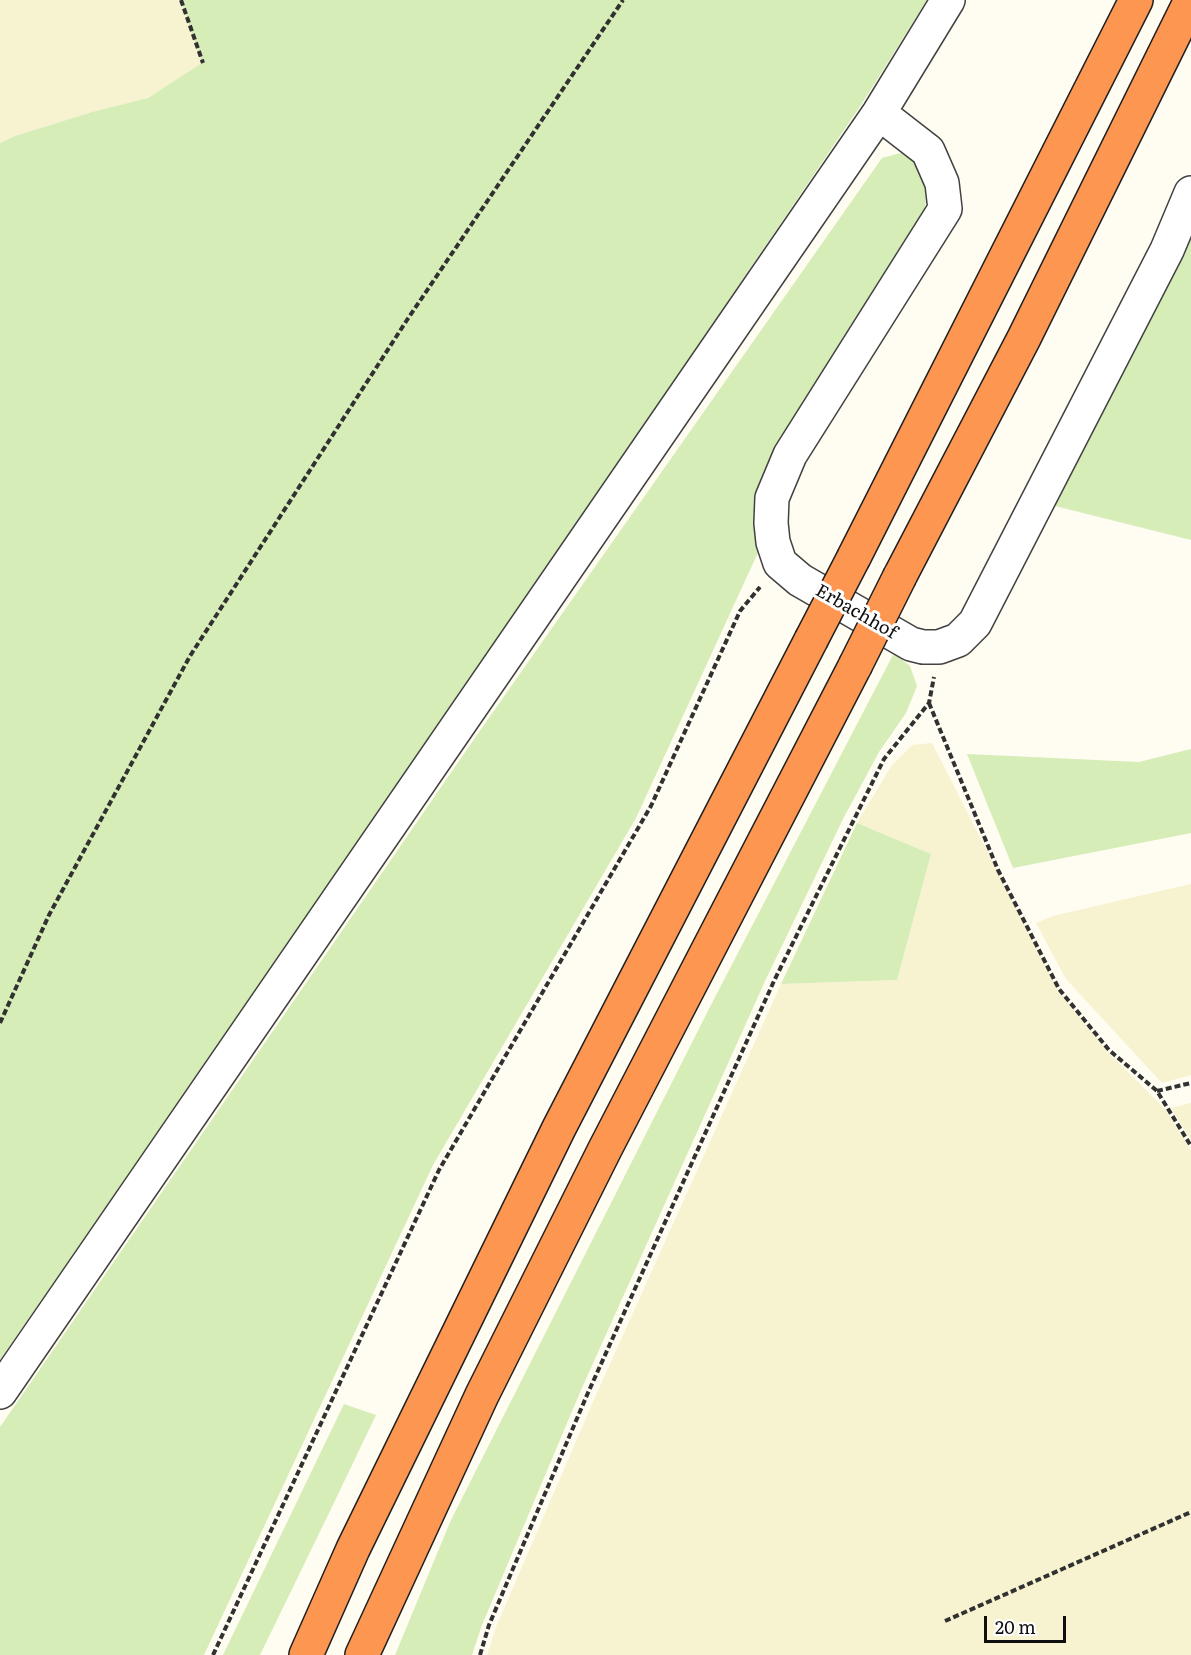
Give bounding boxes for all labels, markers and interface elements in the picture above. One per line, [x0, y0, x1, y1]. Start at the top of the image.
street label: Erbachhof [812, 580, 900, 644]
scale bar [987, 1604, 1070, 1642]
text: 20 m [995, 1613, 1036, 1640]

